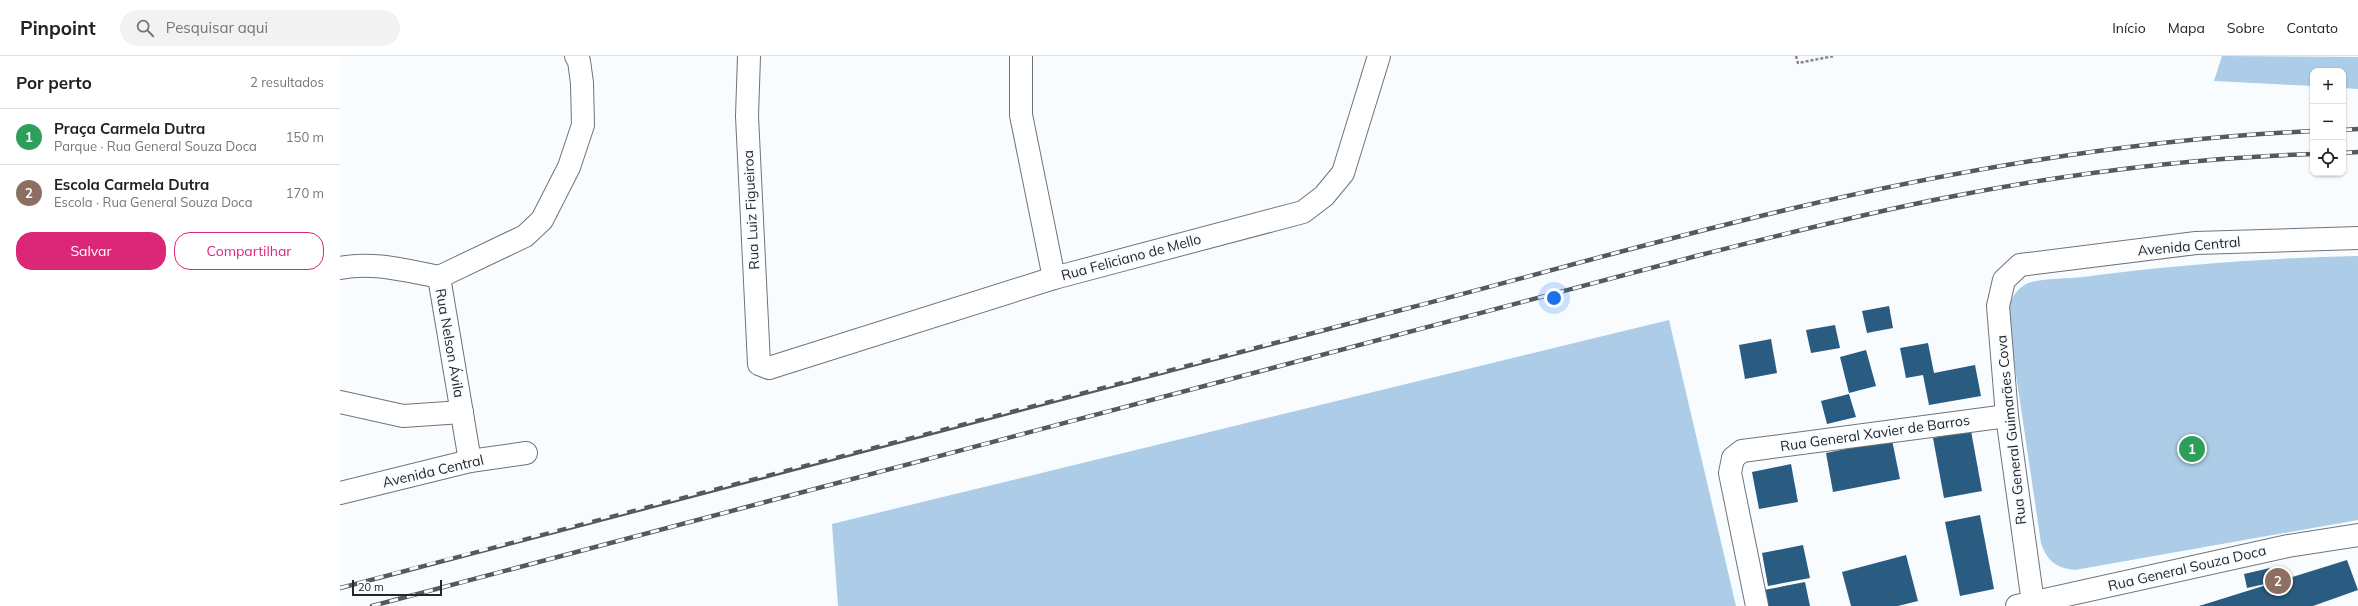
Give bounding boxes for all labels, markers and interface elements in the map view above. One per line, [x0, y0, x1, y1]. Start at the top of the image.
search box [120, 10, 400, 46]
text: Pinpoint [20, 16, 96, 40]
icon: search [134, 17, 156, 39]
text: Pesquisar aqui [166, 18, 268, 37]
text: Início [2112, 19, 2146, 37]
text: Mapa [2168, 19, 2205, 37]
text: Sobre [2227, 19, 2265, 37]
text: Contato [2287, 19, 2338, 37]
map controls [2310, 68, 2346, 176]
button: + [2310, 68, 2346, 104]
text: Por perto [16, 72, 92, 93]
text: 2 resultados [250, 74, 324, 90]
button: − [2310, 104, 2346, 140]
text: Praça Carmela Dutra [54, 119, 205, 138]
text: 1 [25, 129, 33, 145]
text: 150 m [286, 129, 324, 145]
text: Parque · Rua General Souza Doca [54, 138, 257, 154]
button: locate [2310, 140, 2346, 176]
street label: Rua Luiz Figueiroa [739, 150, 763, 270]
text: Escola Carmela Dutra [54, 175, 209, 194]
text: 2 [25, 185, 33, 201]
text: 170 m [286, 185, 324, 201]
text: Escola · Rua General Souza Doca [54, 194, 253, 210]
street label: Rua Feliciano de Mello [1059, 230, 1203, 284]
button: Salvar [16, 232, 166, 270]
button: Compartilhar [174, 232, 324, 270]
street label: Avenida Central [2137, 233, 2241, 259]
street label: Rua Nelson Ávila [432, 287, 468, 399]
your location [1544, 288, 1564, 308]
street label: Rua General Guimarães Cova [1992, 334, 2030, 526]
street label: Rua General Xavier de Barros [1779, 411, 1971, 455]
pin: 1 [2179, 434, 2205, 464]
street label: Avenida Central [381, 451, 485, 491]
street label: Rua General Souza Doca [2106, 541, 2268, 595]
pin: 2 [2265, 566, 2291, 596]
scale bar [352, 578, 442, 597]
text: 20 m [358, 580, 384, 594]

